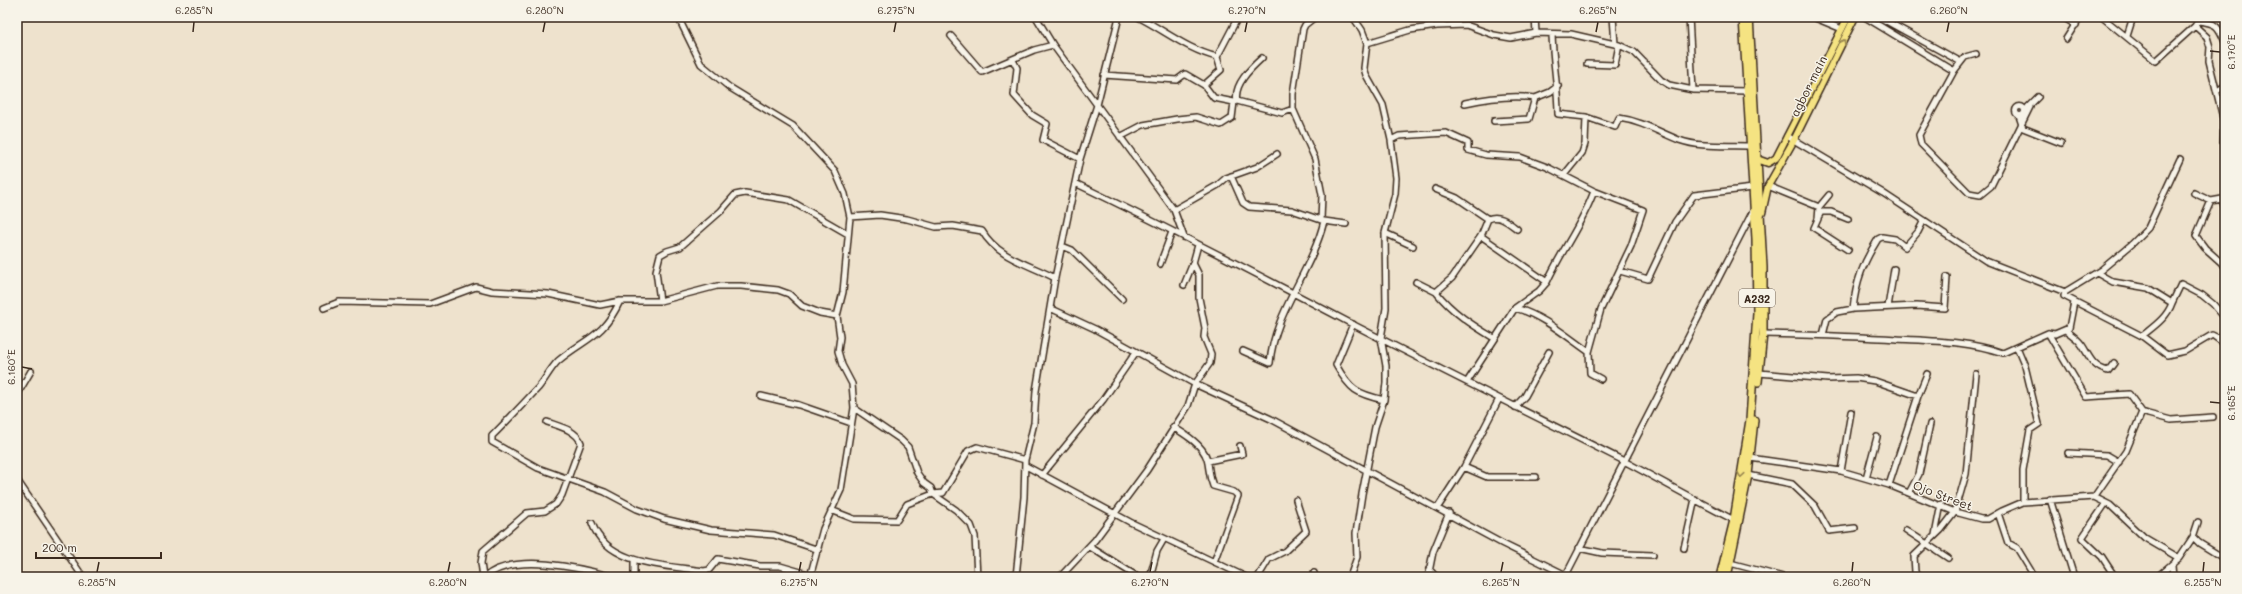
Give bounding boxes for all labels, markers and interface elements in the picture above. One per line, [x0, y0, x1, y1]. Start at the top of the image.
text: 6.285°N [175, 3, 213, 17]
text: 6.280°N [526, 3, 564, 17]
text: 6.275°N [877, 3, 915, 17]
text: 6.270°N [1228, 3, 1266, 17]
text: 6.265°N [1579, 3, 1617, 17]
text: 6.260°N [1930, 3, 1968, 17]
text: 6.170°E [2224, 34, 2238, 69]
one-way arrow [1838, 39, 1846, 46]
street label: agbor main [1786, 53, 1830, 119]
road number: A232 [1739, 289, 1775, 307]
text: 6.160°E [4, 349, 18, 385]
text: 6.165°E [2224, 385, 2238, 420]
one-way arrow [1737, 472, 1746, 478]
street label: Ojo Street [1911, 476, 1975, 514]
scale bar [36, 534, 161, 560]
text: 200 m [42, 539, 77, 555]
text: 6.285°N [78, 575, 116, 589]
text: 6.280°N [429, 575, 467, 589]
text: 6.275°N [780, 575, 818, 589]
text: 6.270°N [1131, 575, 1169, 589]
text: 6.265°N [1482, 575, 1520, 589]
text: 6.260°N [1833, 575, 1871, 589]
text: 6.255°N [2184, 575, 2222, 589]

